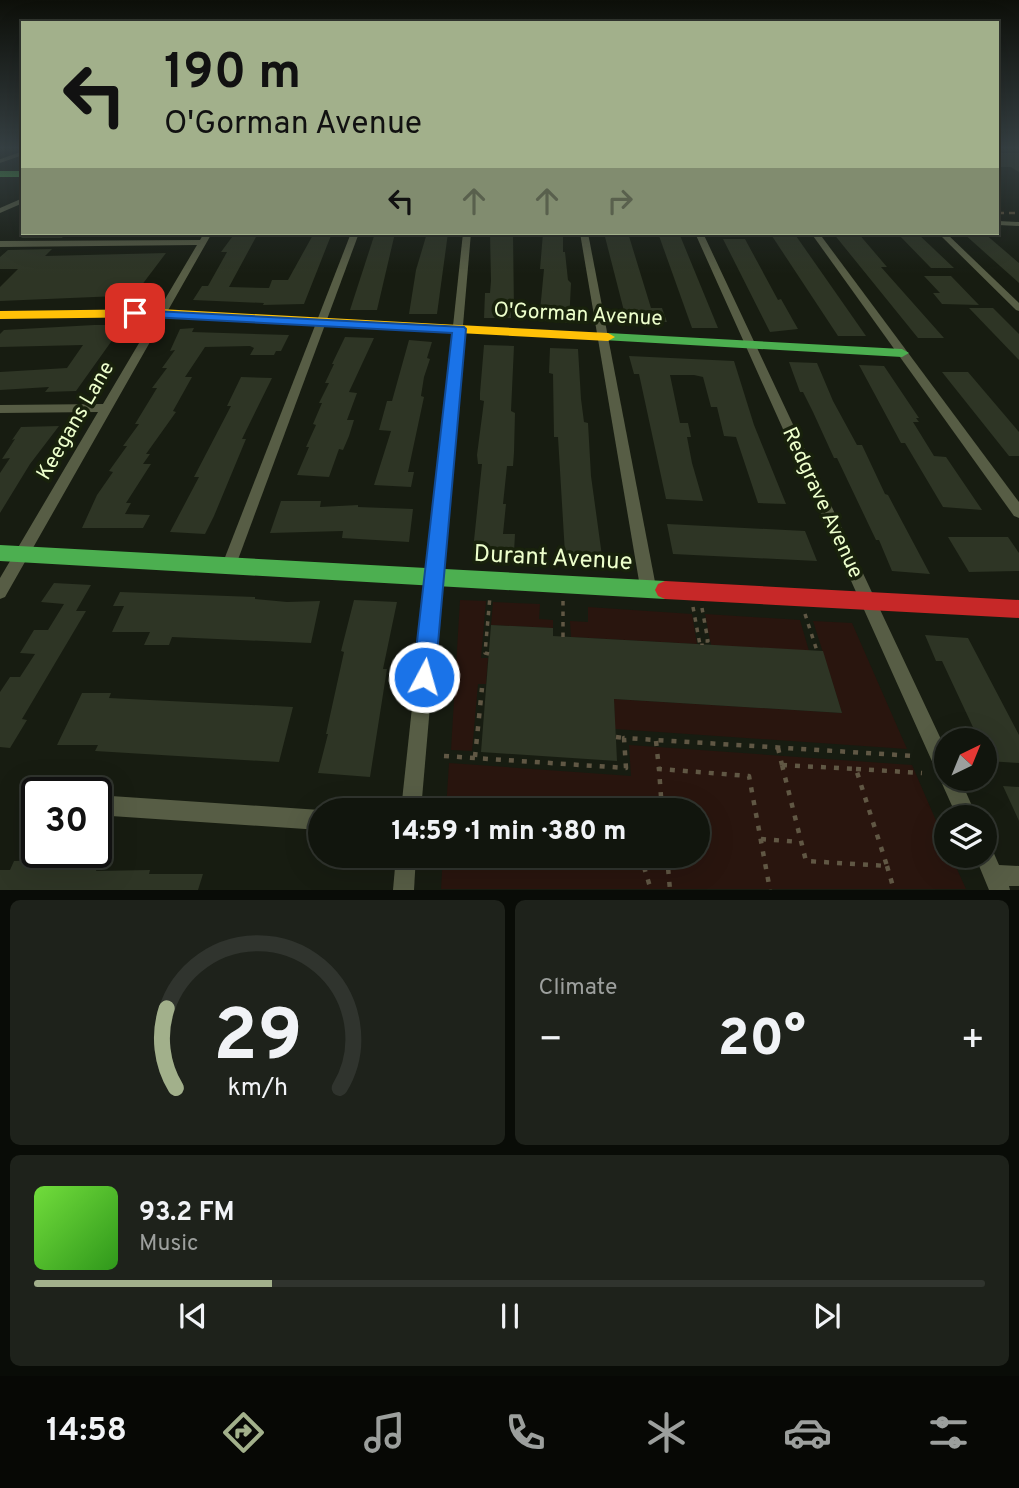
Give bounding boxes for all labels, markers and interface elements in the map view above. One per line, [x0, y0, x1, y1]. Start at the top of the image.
text: 190 m [164, 44, 301, 106]
icon: left [49, 49, 140, 140]
text: O'Gorman Avenue [164, 105, 422, 145]
icon: left [382, 182, 420, 220]
icon: ahead [455, 182, 493, 220]
icon: ahead [528, 182, 566, 220]
icon: right [601, 182, 639, 220]
pin [105, 283, 165, 343]
icon: arrive [116, 294, 154, 332]
street label: O'Gorman Avenue [493, 297, 663, 333]
street label: Keegans Lane [31, 357, 121, 485]
street label: Redgrave Avenue [775, 423, 869, 583]
street label: Durant Avenue [473, 540, 633, 578]
position arrow [387, 640, 461, 714]
north arrow [934, 728, 998, 791]
map controls [934, 728, 997, 868]
speed limit sign: 30 [21, 777, 112, 868]
button: layers [934, 805, 997, 868]
text: 14:59 · 1 min · 380 m [392, 816, 626, 849]
text: Climate [539, 974, 617, 1003]
text: 29 [213, 995, 302, 1087]
text: 20° [718, 1008, 806, 1074]
text: − [539, 1017, 563, 1066]
text: + [960, 1017, 985, 1066]
text: km/h [227, 1073, 288, 1105]
text: 93.2 FM [139, 1197, 235, 1230]
text: Music [139, 1230, 199, 1259]
icon: previous [174, 1297, 212, 1335]
icon: pause [491, 1297, 529, 1335]
icon: next [808, 1297, 846, 1335]
icon: directions [219, 1408, 268, 1457]
icon: music [360, 1408, 409, 1457]
icon: phone [501, 1408, 550, 1457]
icon: climate [642, 1408, 691, 1457]
icon: car [783, 1408, 832, 1457]
icon: filters [924, 1408, 973, 1457]
text: 14:58 [46, 1412, 127, 1452]

